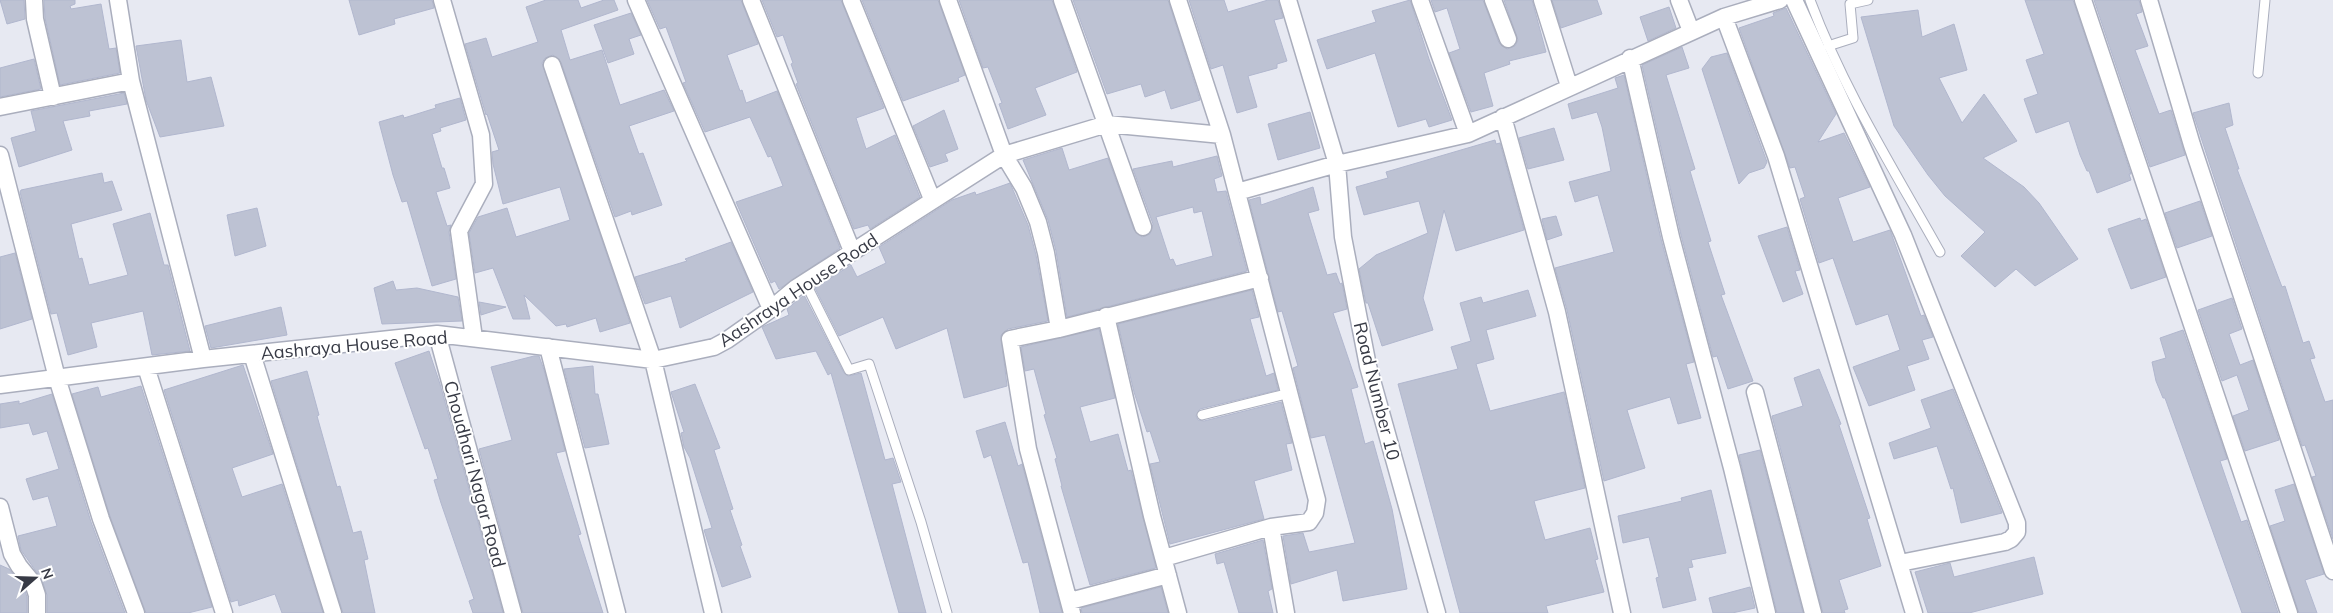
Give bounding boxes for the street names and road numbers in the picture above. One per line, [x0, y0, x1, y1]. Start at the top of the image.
street label: Aashraya House Road [714, 228, 882, 352]
street label: Road Number 10 [1349, 319, 1405, 463]
street label: Aashraya House Road [260, 325, 448, 365]
street label: Choudhari Nagar Road [439, 378, 511, 570]

